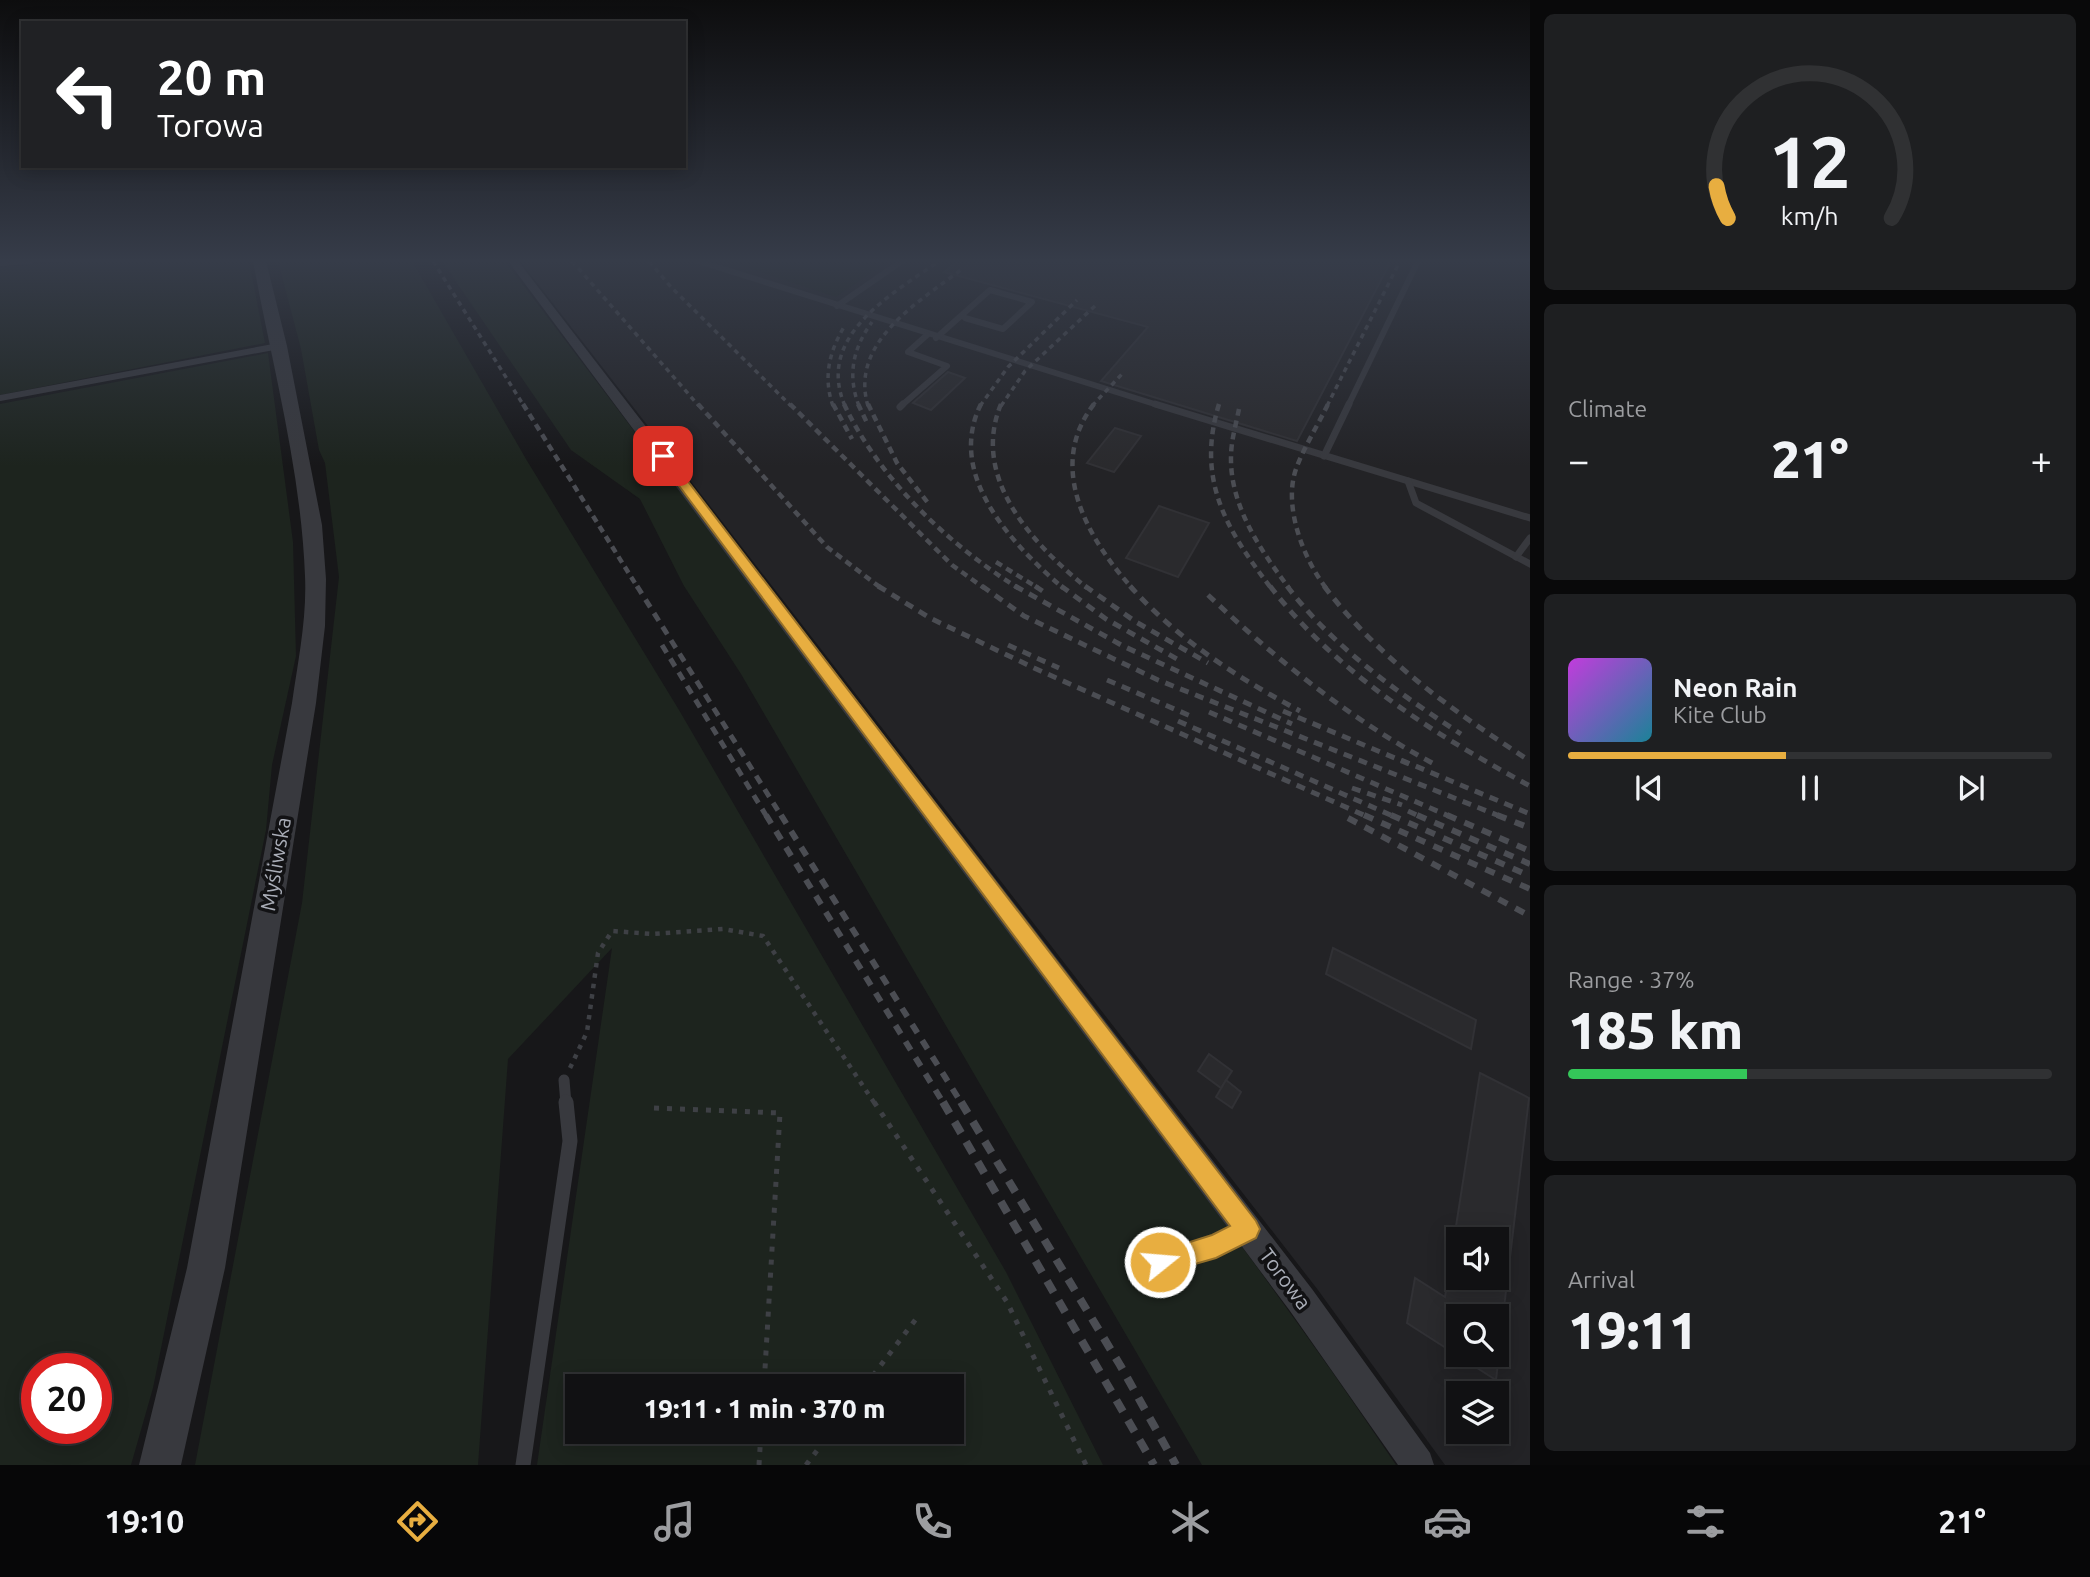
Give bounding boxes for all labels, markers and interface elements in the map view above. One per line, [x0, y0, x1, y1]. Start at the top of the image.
icon: left [42, 49, 133, 140]
text: 20 m [157, 49, 266, 104]
text: Torowa [157, 107, 264, 143]
text: 12 [1769, 120, 1851, 202]
text: km/h [1781, 202, 1839, 230]
text: Climate [1568, 396, 1647, 421]
pin [633, 426, 693, 486]
text: 21° [1771, 430, 1849, 488]
icon: arrive [644, 437, 682, 475]
text: − [1568, 439, 1589, 481]
text: + [2031, 439, 2052, 481]
text: Neon Rain [1673, 673, 1798, 702]
text: Kite Club [1673, 702, 1767, 727]
icon: previous [1630, 769, 1668, 807]
icon: pause [1791, 769, 1829, 807]
icon: next [1952, 769, 1990, 807]
street label: Myśliwska [255, 815, 295, 913]
text: Range · 37% [1568, 967, 1695, 992]
text: 185 km [1568, 1001, 1743, 1059]
position arrow [1123, 1225, 1197, 1299]
map controls [1446, 1227, 1509, 1444]
button: sound [1446, 1227, 1509, 1290]
street label: Torowa [1255, 1243, 1317, 1314]
text: Arrival [1568, 1267, 1635, 1292]
text: 19:11 [1568, 1301, 1698, 1359]
button: search [1446, 1304, 1509, 1367]
speed limit sign: 20 [21, 1353, 112, 1444]
button: layers [1446, 1381, 1509, 1444]
text: 19:11 · 1 min · 370 m [644, 1394, 885, 1423]
icon: directions [393, 1497, 442, 1546]
icon: music [650, 1497, 699, 1546]
icon: phone [908, 1497, 957, 1546]
icon: climate [1166, 1497, 1215, 1546]
icon: car [1423, 1497, 1472, 1546]
icon: filters [1681, 1497, 1730, 1546]
text: 19:10 [104, 1503, 184, 1539]
text: 21° [1938, 1503, 1986, 1539]

